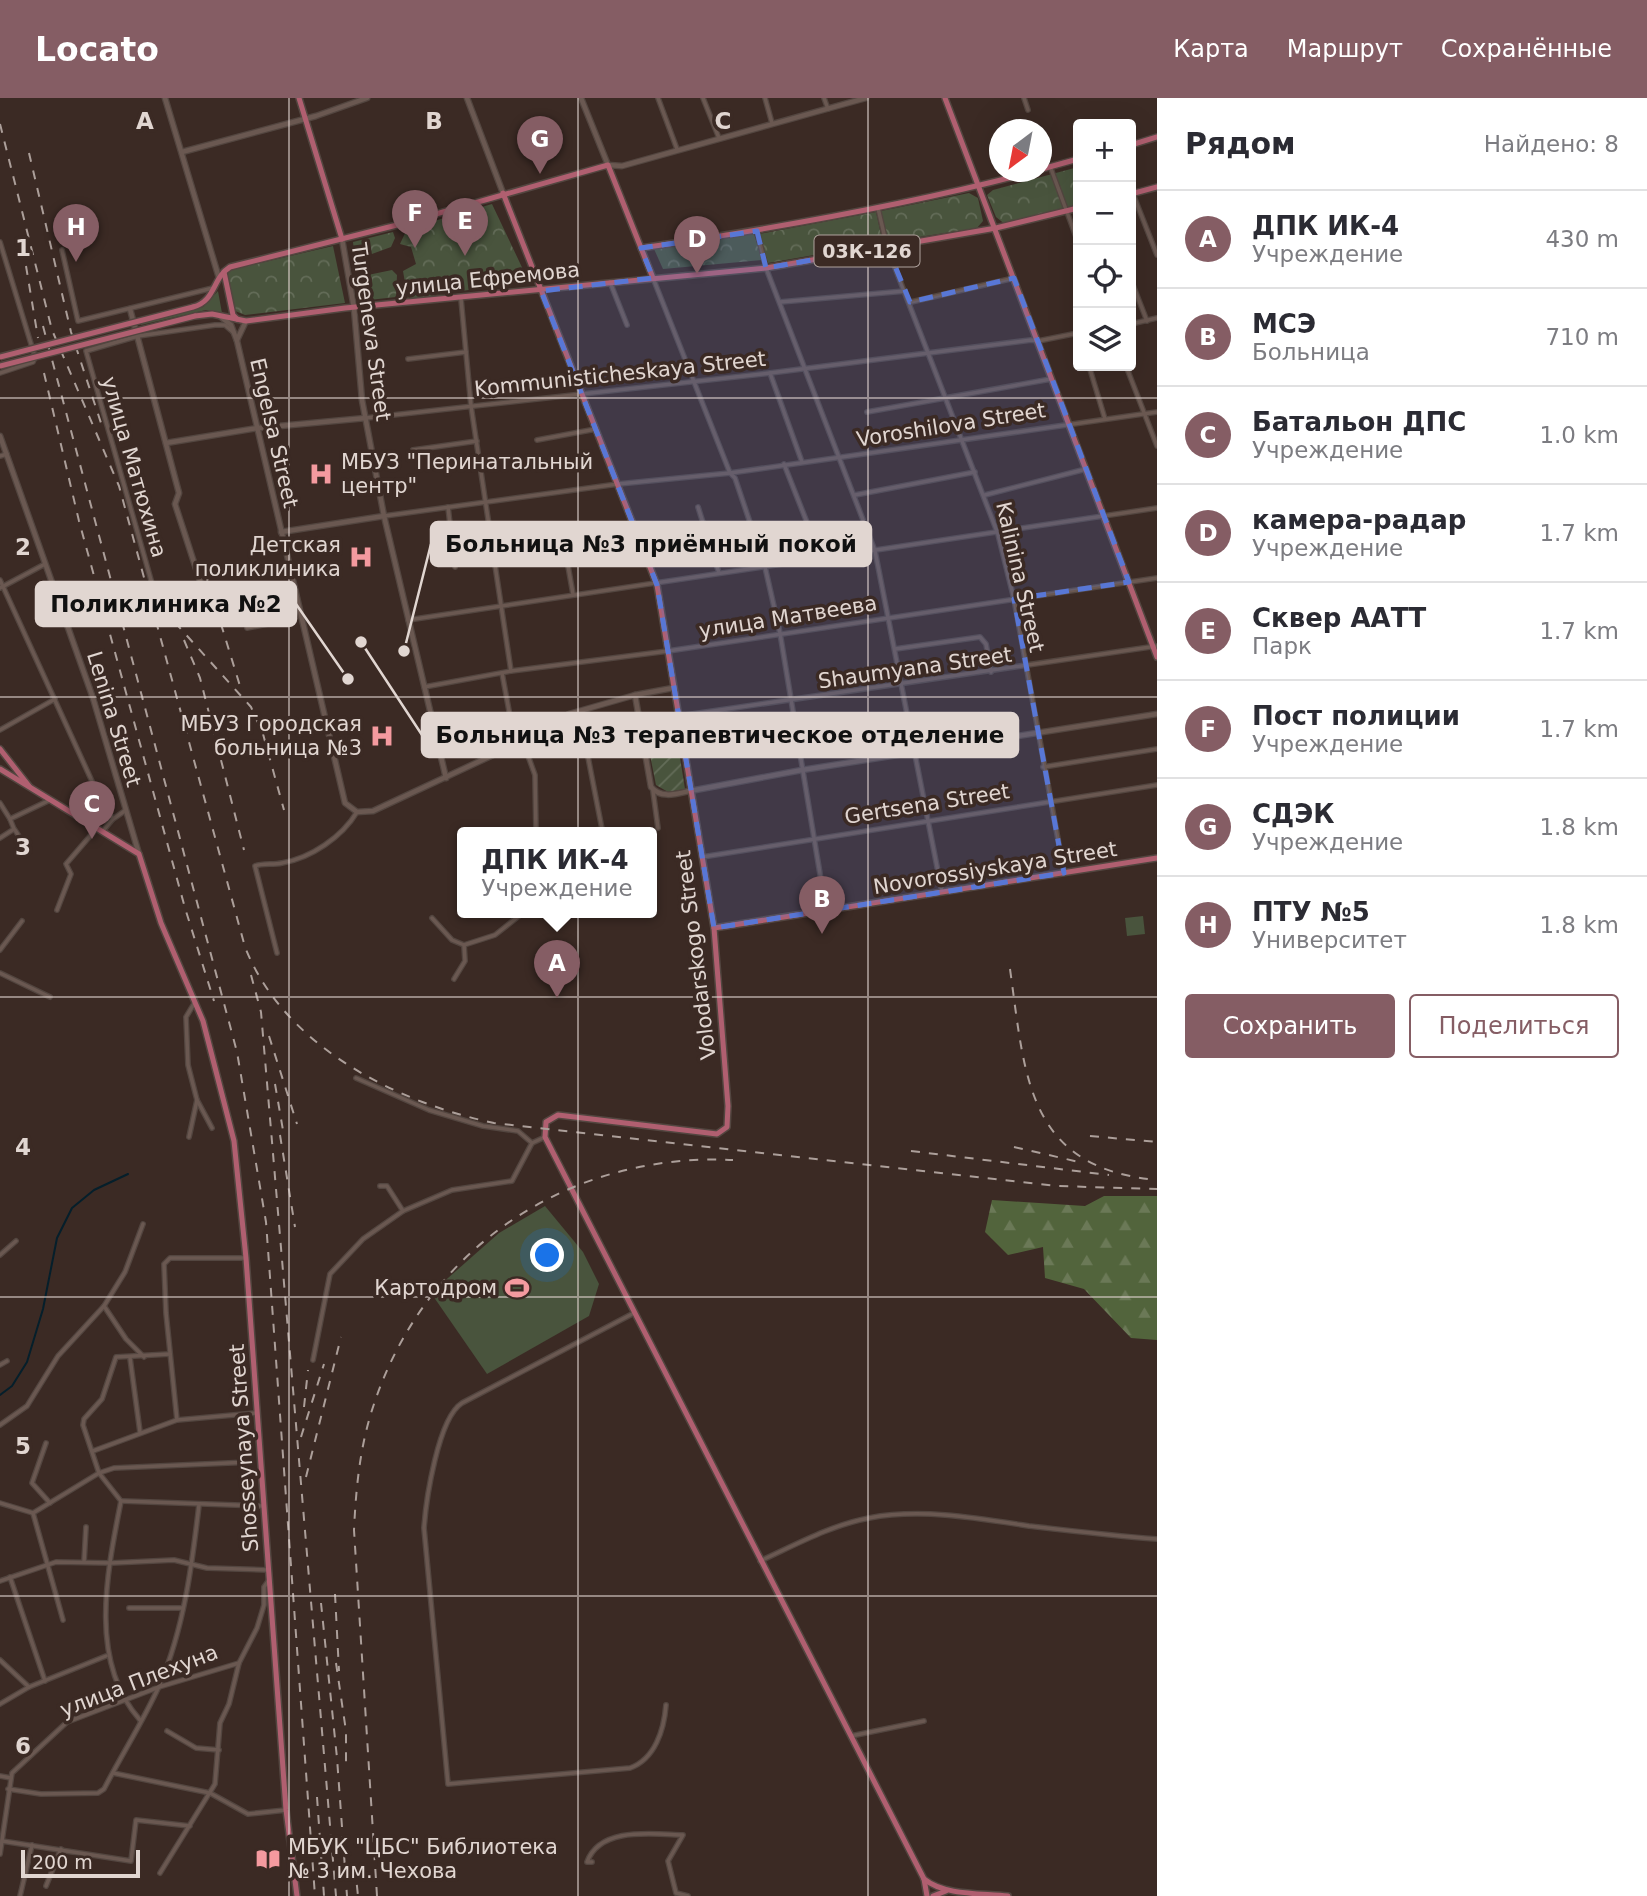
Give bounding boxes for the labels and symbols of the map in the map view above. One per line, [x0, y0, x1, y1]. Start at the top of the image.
text: A [136, 108, 154, 134]
text: B [425, 108, 443, 134]
text: C [715, 108, 731, 134]
pin: G [517, 116, 563, 174]
north arrow [989, 119, 1052, 182]
pin: F [392, 190, 438, 248]
pin: E [442, 198, 488, 256]
pin: H [53, 204, 99, 262]
pin: D [674, 216, 720, 274]
text: 1 [15, 235, 31, 261]
road number: 03К-126 [814, 236, 920, 266]
street label: Turgeneva Street [346, 240, 395, 423]
street label: улица Ефремова [395, 257, 581, 301]
street label: Kommunisticheskaya Street [473, 347, 767, 401]
street label: Engelsa Street [245, 356, 303, 510]
street label: улица Матюхина [97, 374, 171, 560]
street label: Voroshilova Street [855, 398, 1047, 452]
place label: МБУЗ "Перинатальный центр" [341, 450, 593, 498]
hospital icon: МБУЗ "Перинатальный центр" [307, 460, 335, 488]
street label: Kalinina Street [991, 499, 1049, 655]
callout: Больница №3 приёмный покой [431, 522, 871, 566]
text: Больница №3 приёмный покой [445, 531, 857, 557]
place label: Детская поликлиника [195, 533, 341, 581]
text: 2 [15, 534, 31, 560]
hospital icon: Детская поликлиника [347, 543, 375, 571]
callout: Поликлиника №2 [36, 582, 296, 626]
text: Поликлиника №2 [50, 591, 282, 617]
street label: улица Матвеева [697, 591, 879, 643]
street label: Shaumyana Street [817, 643, 1013, 693]
street label: Lenina Street [82, 649, 146, 789]
place label: МБУЗ Городская больница №3 [180, 712, 362, 760]
callout: Больница №3 терапевтическое отделение [422, 713, 1018, 757]
hospital icon: МБУЗ Городская больница №3 [368, 722, 396, 750]
text: Больница №3 терапевтическое отделение [436, 722, 1004, 748]
street label: Gertsena Street [843, 779, 1011, 829]
pin: C [69, 781, 115, 839]
text: 3 [15, 834, 31, 860]
street label: Novorossiyskaya Street [871, 837, 1119, 899]
street label: Volodarskogo Street [671, 849, 721, 1061]
pin: B [799, 876, 845, 934]
pin: A [534, 940, 580, 998]
text: 4 [15, 1134, 31, 1160]
your location [530, 1238, 564, 1272]
sports icon: Картодром [503, 1274, 531, 1302]
place label: Картодром [374, 1276, 497, 1300]
street label: Shosseynaya Street [225, 1343, 263, 1553]
text: 5 [15, 1433, 31, 1459]
street label: улица Плехуна [57, 1640, 221, 1722]
text: 6 [15, 1733, 31, 1759]
place label: МБУК "ЦБС" Библиотека № 3 им. Чехова [288, 1835, 558, 1883]
library icon: МБУК "ЦБС" Библиотека № 3 им. Чехова [254, 1845, 282, 1873]
scale bar [21, 1847, 140, 1879]

